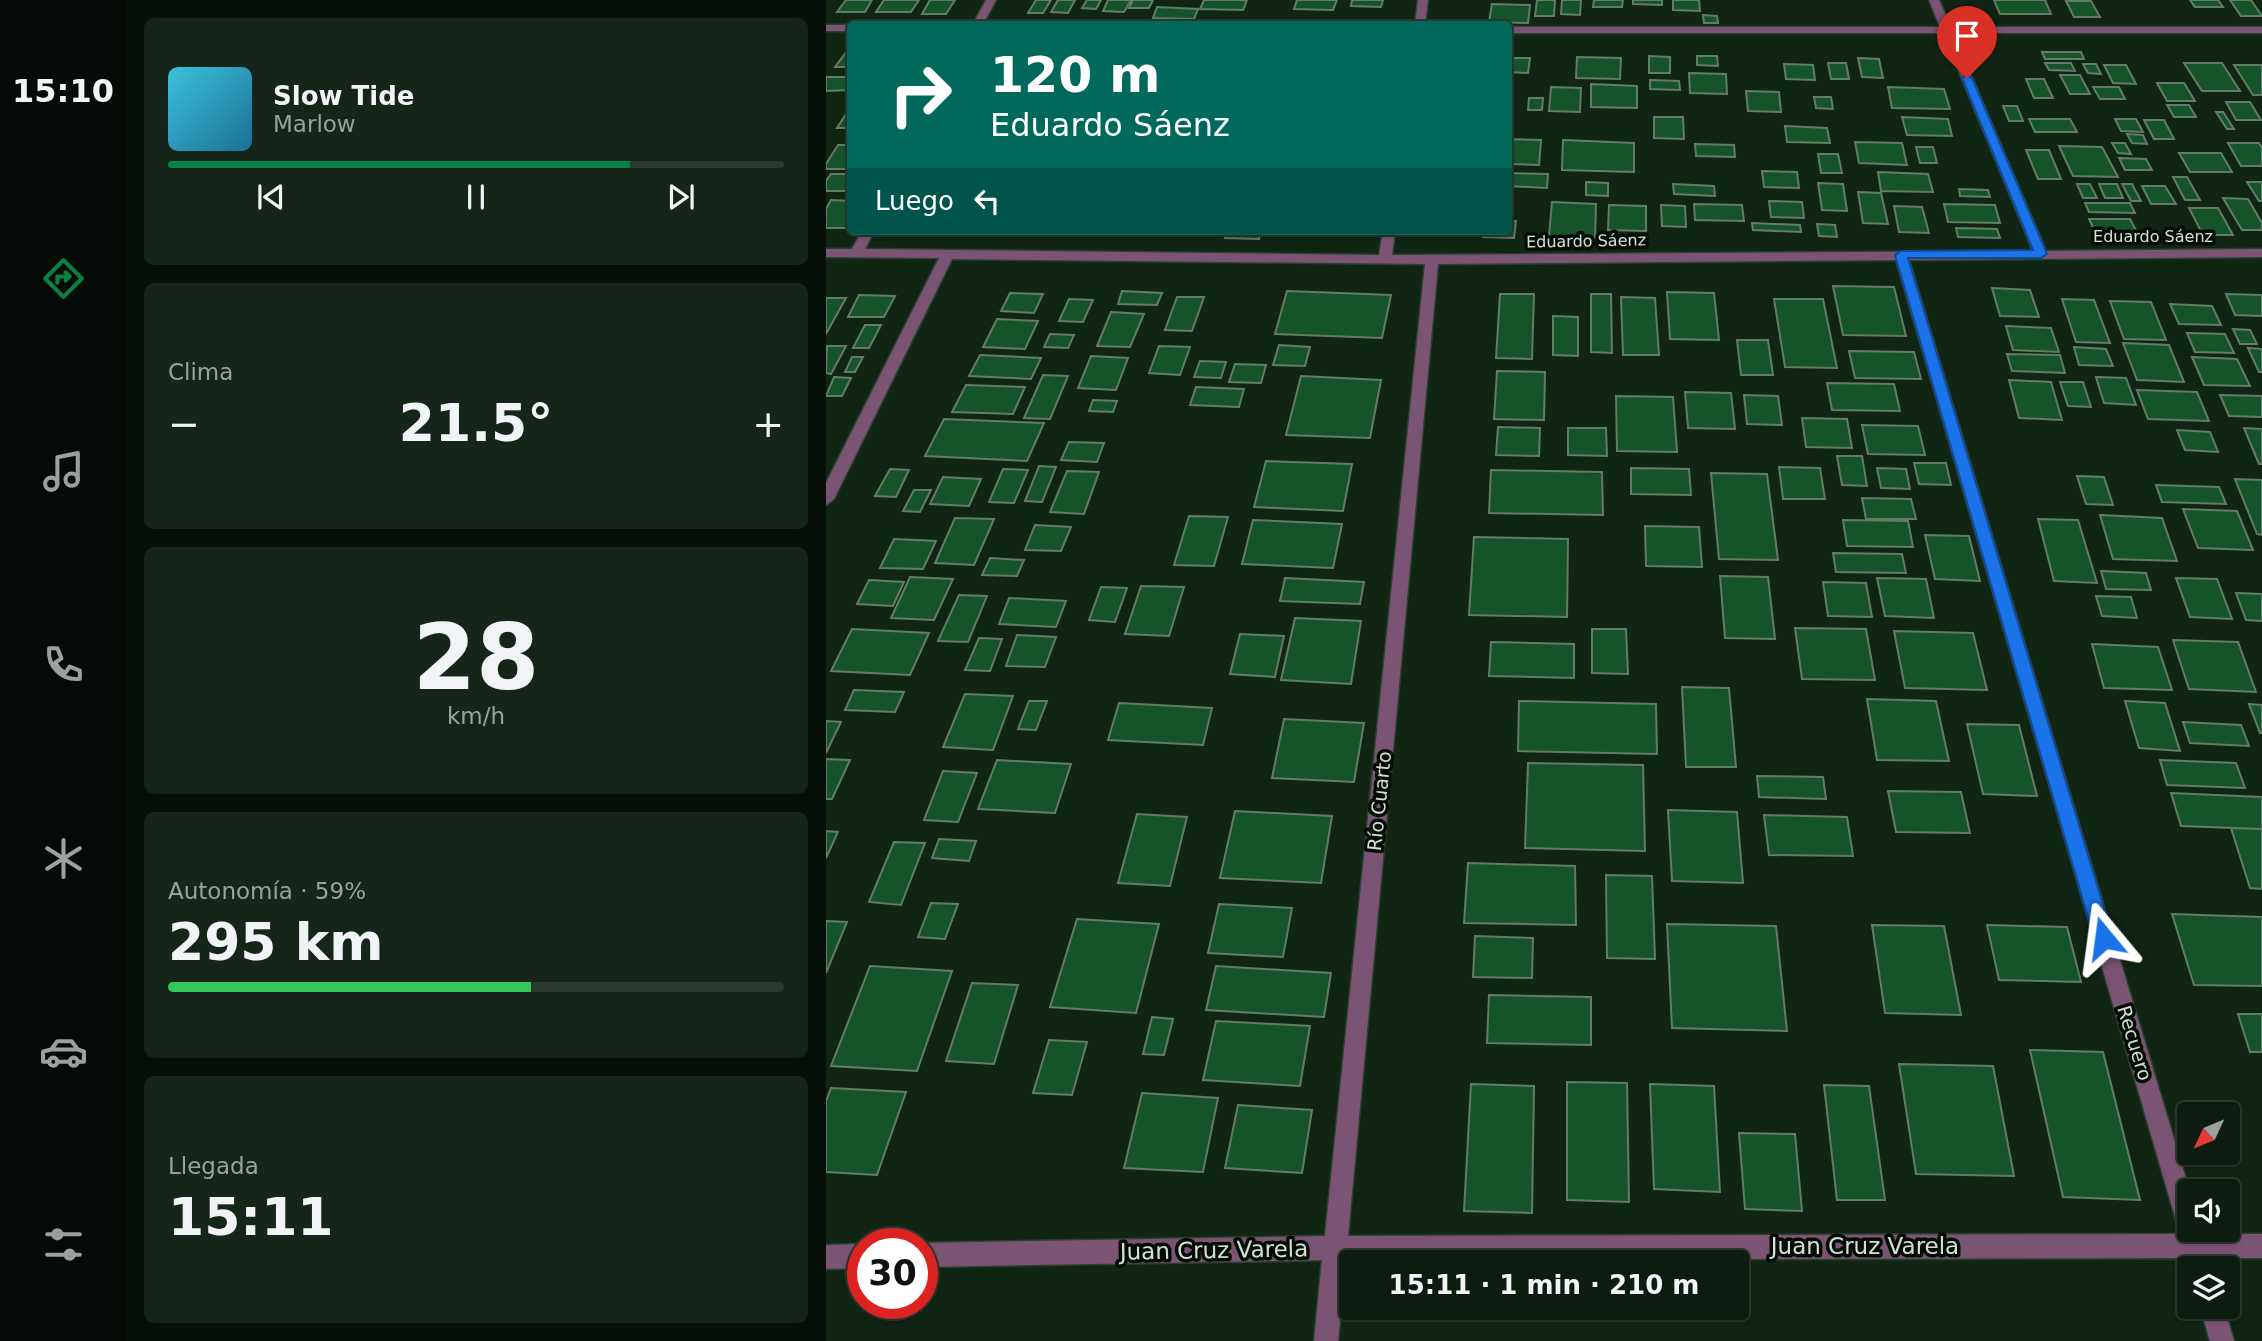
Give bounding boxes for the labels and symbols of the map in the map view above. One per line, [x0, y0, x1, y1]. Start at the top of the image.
pin [1937, 6, 1997, 78]
street label: Eduardo Sáenz [2093, 227, 2213, 246]
street label: Eduardo Sáenz [1526, 230, 1646, 252]
street label: Río Cuarto [1363, 750, 1395, 852]
position arrow [2067, 901, 2141, 975]
street label: Recuero [2113, 1003, 2157, 1083]
north arrow [2177, 1102, 2240, 1166]
speed limit sign: 30 [847, 1228, 938, 1319]
street label: Juan Cruz Varela [1769, 1233, 1959, 1259]
street label: Juan Cruz Varela [1118, 1235, 1308, 1265]

